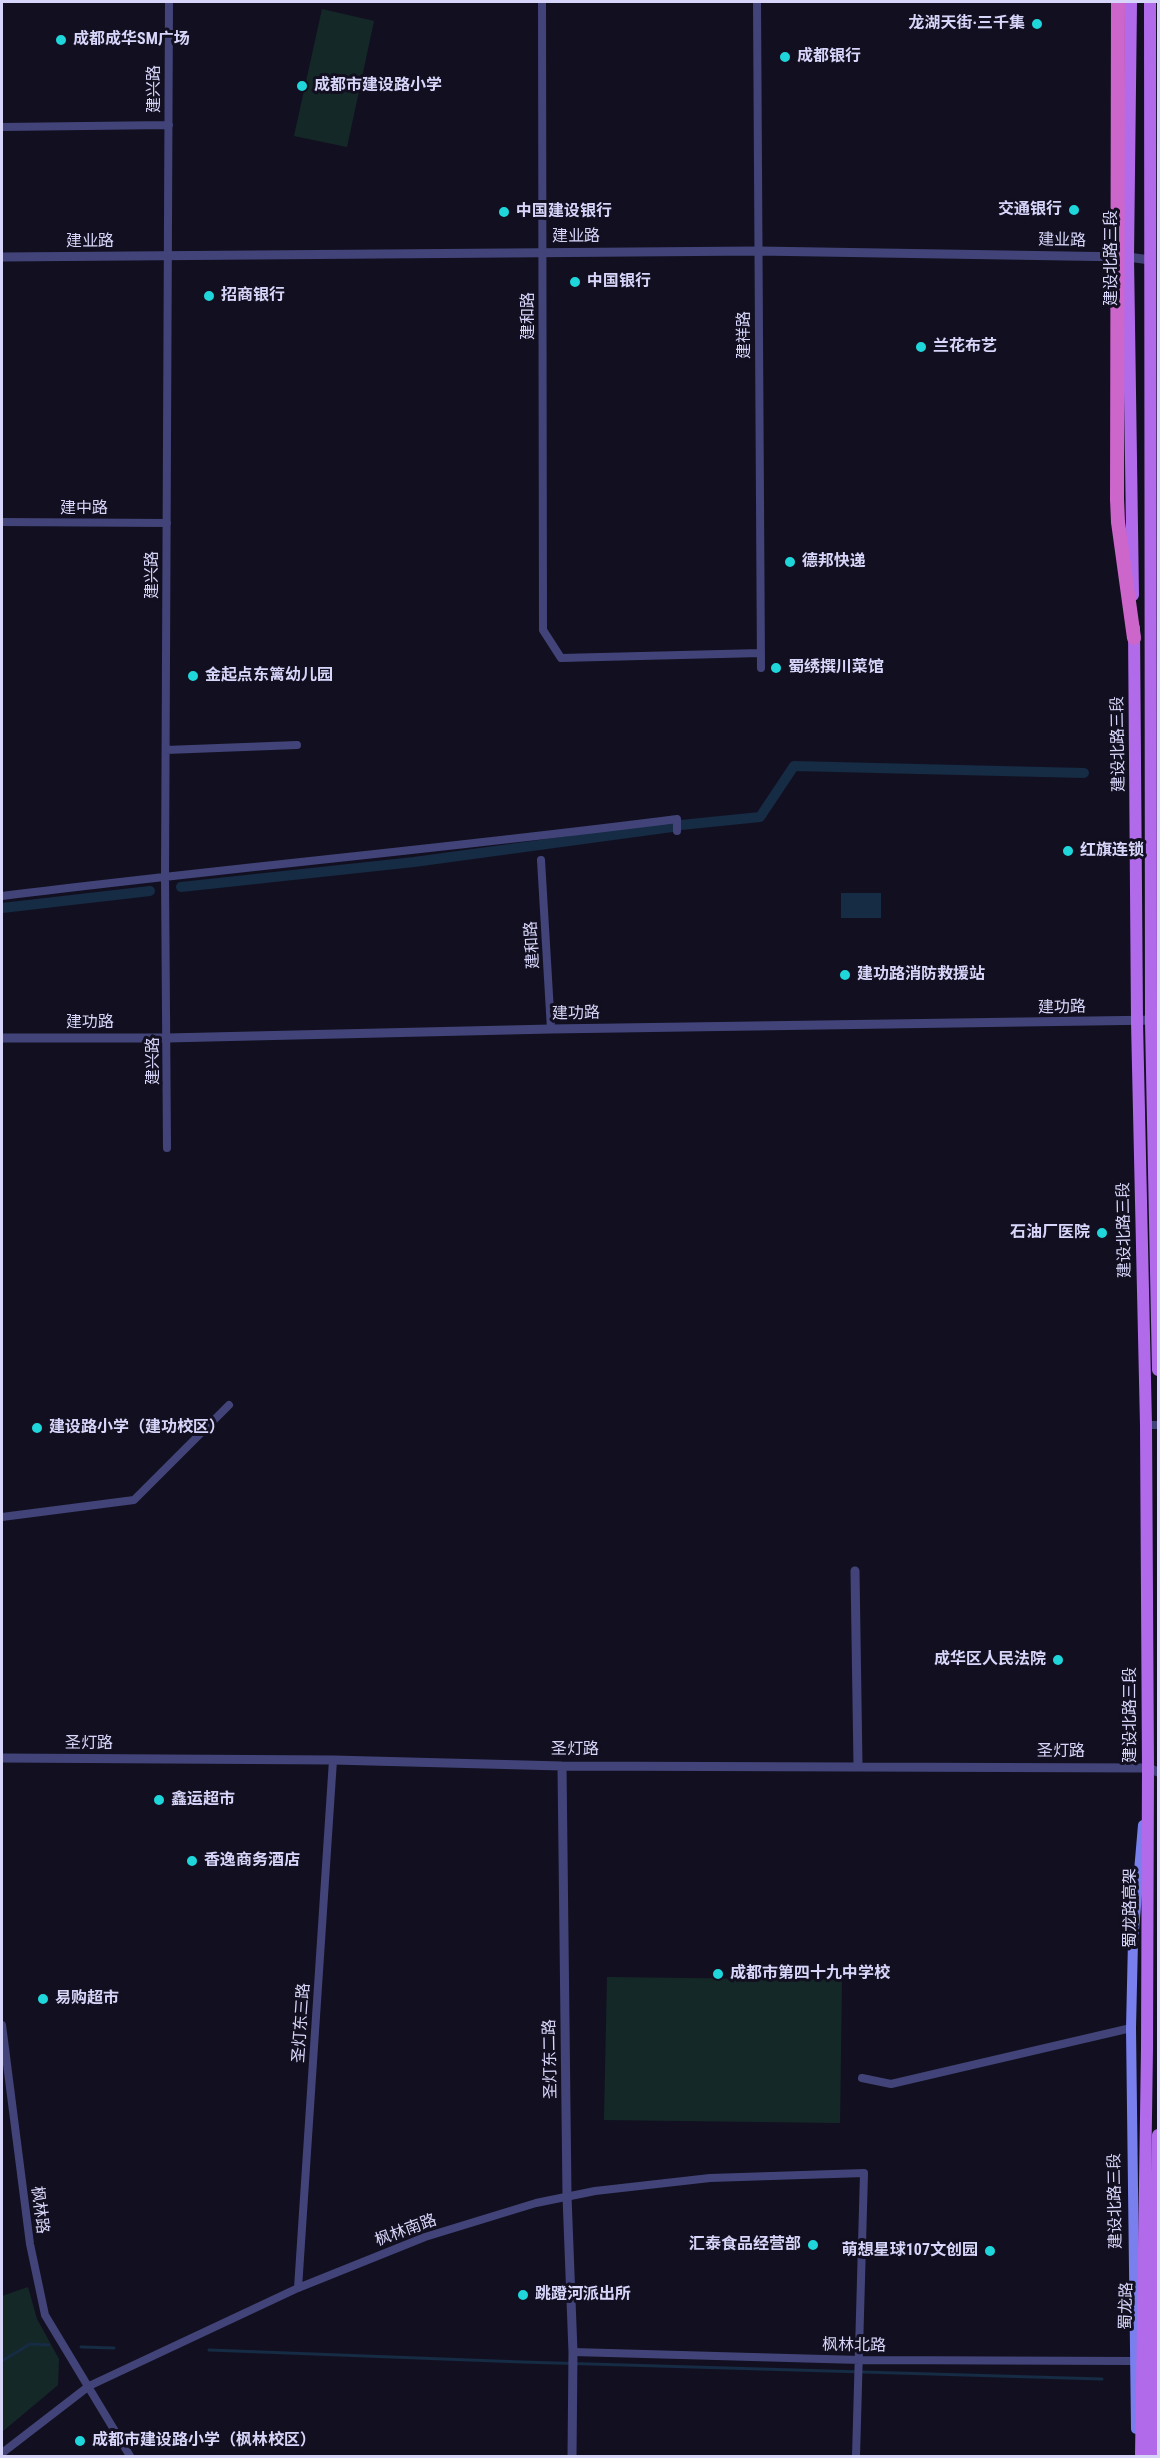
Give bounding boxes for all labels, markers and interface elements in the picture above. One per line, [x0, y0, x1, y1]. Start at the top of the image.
place label: 龙湖天街·三千集 [908, 14, 1025, 34]
marker: 龙湖天街·三千集 [1030, 17, 1044, 31]
place label: 成都成华SM广场 [73, 30, 190, 50]
marker: 成都成华SM广场 [54, 33, 68, 47]
place label: 成都银行 [797, 47, 861, 67]
marker: 成都银行 [778, 50, 792, 64]
street label: 建兴路 [145, 65, 165, 113]
place label: 成都市建设路小学 [314, 76, 442, 96]
marker: 成都市建设路小学 [295, 79, 309, 93]
place label: 交通银行 [998, 200, 1062, 220]
place label: 中国建设银行 [516, 202, 612, 222]
marker: 交通银行 [1067, 203, 1081, 217]
marker: 中国建设银行 [497, 205, 511, 219]
street label: 建设北路三段 [1102, 210, 1122, 306]
street label: 建业路 [552, 227, 600, 247]
street label: 建业路 [1038, 231, 1086, 251]
street label: 建业路 [66, 232, 114, 252]
place label: 中国银行 [587, 272, 651, 292]
marker: 中国银行 [568, 275, 582, 289]
place label: 招商银行 [221, 286, 285, 306]
marker: 招商银行 [202, 289, 216, 303]
street label: 建和路 [519, 292, 539, 340]
street label: 建祥路 [735, 311, 755, 359]
place label: 兰花布艺 [933, 337, 997, 357]
marker: 兰花布艺 [914, 340, 928, 354]
street label: 建中路 [60, 499, 108, 519]
street label: 建兴路 [143, 551, 163, 599]
place label: 德邦快递 [802, 552, 866, 572]
marker: 德邦快递 [783, 555, 797, 569]
place label: 蜀绣撰川菜馆 [788, 658, 884, 678]
marker: 蜀绣撰川菜馆 [769, 661, 783, 675]
place label: 金起点东篱幼儿园 [205, 666, 333, 686]
marker: 金起点东篱幼儿园 [186, 669, 200, 683]
street label: 建设北路三段 [1109, 696, 1129, 792]
place label: 红旗连锁 [1080, 841, 1144, 861]
marker: 红旗连锁 [1061, 844, 1075, 858]
street label: 建和路 [522, 921, 544, 969]
place label: 建功路消防救援站 [857, 965, 985, 985]
marker: 建功路消防救援站 [838, 968, 852, 982]
street label: 建功路 [1038, 998, 1086, 1018]
street label: 建功路 [552, 1004, 600, 1024]
street label: 建功路 [66, 1013, 114, 1033]
street label: 建兴路 [144, 1037, 164, 1085]
street label: 建设北路三段 [1115, 1182, 1135, 1278]
place label: 石油厂医院 [1010, 1223, 1090, 1243]
marker: 石油厂医院 [1095, 1226, 1109, 1240]
place label: 建设路小学（建功校区） [49, 1418, 225, 1438]
marker: 建设路小学（建功校区） [30, 1421, 44, 1435]
place label: 成华区人民法院 [934, 1650, 1046, 1670]
marker: 成华区人民法院 [1051, 1653, 1065, 1667]
street label: 建设北路三段 [1121, 1667, 1141, 1763]
street label: 圣灯路 [65, 1734, 113, 1754]
street label: 圣灯路 [551, 1740, 599, 1760]
street label: 圣灯路 [1037, 1742, 1085, 1762]
place label: 鑫运超市 [171, 1790, 235, 1810]
marker: 鑫运超市 [152, 1793, 166, 1807]
place label: 香逸商务酒店 [204, 1851, 300, 1871]
marker: 香逸商务酒店 [185, 1854, 199, 1868]
street label: 蜀龙路高架 [1121, 1868, 1141, 1948]
place label: 成都市第四十九中学校 [730, 1964, 890, 1984]
marker: 成都市第四十九中学校 [711, 1967, 725, 1981]
street label: 圣灯东三路 [290, 1982, 314, 2064]
place label: 易购超市 [55, 1989, 119, 2009]
marker: 易购超市 [36, 1992, 50, 2006]
street label: 圣灯东二路 [541, 2019, 561, 2099]
street label: 建设北路三段 [1106, 2153, 1126, 2249]
street label: 枫林路 [27, 2185, 51, 2235]
street label: 枫林南路 [373, 2211, 439, 2251]
place label: 汇泰食品经营部 [689, 2235, 801, 2255]
marker: 汇泰食品经营部 [806, 2238, 820, 2252]
place label: 萌想星球107文创园 [842, 2241, 978, 2261]
marker: 萌想星球107文创园 [983, 2244, 997, 2258]
street label: 蜀龙路 [1117, 2282, 1137, 2330]
place label: 跳蹬河派出所 [535, 2285, 631, 2305]
marker: 跳蹬河派出所 [516, 2288, 530, 2302]
street label: 枫林北路 [822, 2336, 886, 2356]
place label: 成都市建设路小学（枫林校区） [92, 2431, 316, 2451]
marker: 成都市建设路小学（枫林校区） [73, 2434, 87, 2448]

